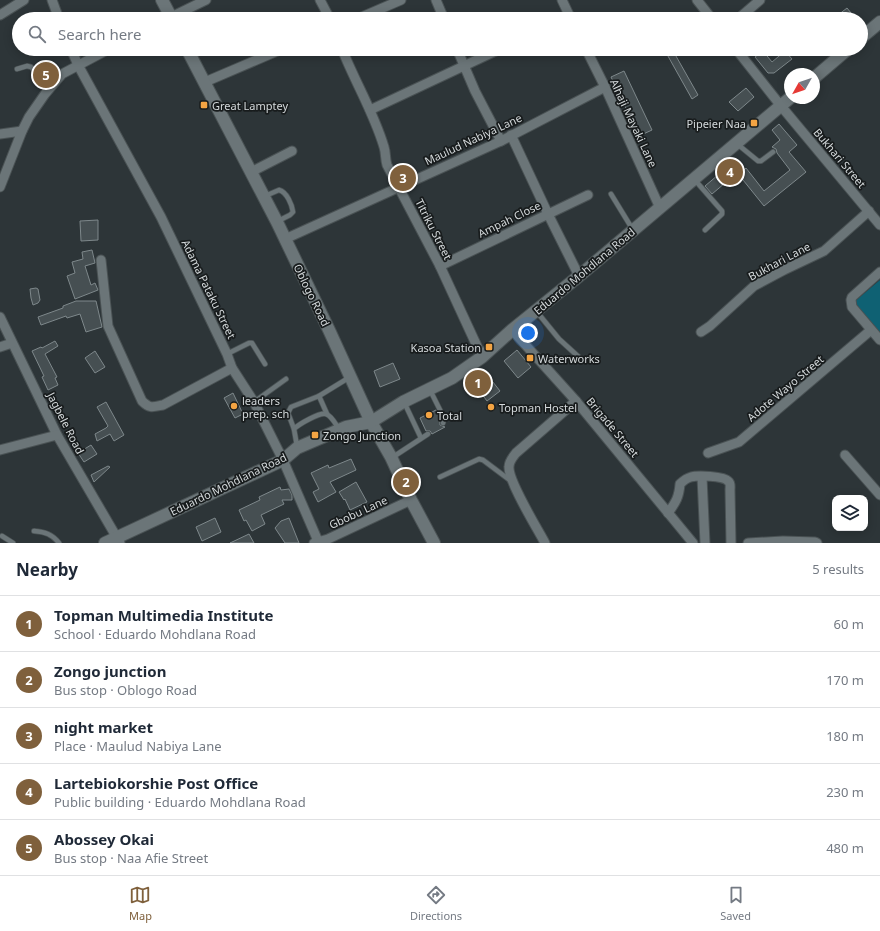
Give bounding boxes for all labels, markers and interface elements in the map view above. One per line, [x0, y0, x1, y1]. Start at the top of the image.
search box [12, 12, 868, 56]
icon: search [26, 23, 48, 45]
text: Search here [58, 24, 141, 44]
pin: 5 [33, 60, 59, 90]
north arrow [784, 68, 820, 104]
street label: Alhaji Mayaki Lane [607, 76, 661, 170]
place label: Great Lamptey [212, 98, 288, 113]
marker: Great Lamptey [199, 100, 209, 110]
street label: Maulud Nabiya Lane [422, 110, 524, 168]
place label: Pipeier Naa [686, 116, 746, 131]
marker: Pipeier Naa [749, 118, 759, 128]
street label: Bukhari Street [811, 125, 869, 191]
pin: 4 [717, 157, 743, 187]
pin: 3 [390, 163, 416, 193]
street label: Titriku Street [412, 196, 456, 262]
street label: Ampah Close [475, 197, 543, 241]
street label: Eduardo Mohdlana Road [530, 224, 638, 318]
street label: Adama Pataku Street [178, 237, 240, 341]
street label: Bukhari Lane [745, 238, 813, 284]
street label: Oblogo Road [290, 261, 334, 329]
your location [518, 323, 538, 343]
place label: Kasoa Station [411, 340, 481, 355]
marker: Kasoa Station [484, 342, 494, 352]
place label: Waterworks [538, 351, 600, 366]
street label: Adote Wayo Street [744, 352, 826, 424]
marker: Waterworks [525, 353, 535, 363]
pin: 1 [465, 368, 491, 398]
street label: Jagbele Road [44, 389, 88, 456]
place label: leaders prep. sch [242, 393, 289, 421]
street label: Brigade Street [583, 394, 643, 460]
place label: Topman Hostel [499, 400, 577, 415]
marker: leaders prep. sch [229, 401, 239, 411]
marker: Topman Hostel [486, 402, 496, 412]
place label: Total [437, 408, 462, 423]
marker: Total [424, 410, 434, 420]
place label: Zongo Junction [323, 428, 401, 443]
marker: Zongo Junction [310, 430, 320, 440]
street label: Eduardo Mohdlana Road [167, 449, 289, 519]
pin: 2 [393, 467, 419, 497]
street label: Gbobu Lane [326, 492, 390, 532]
map controls [832, 495, 868, 531]
button: layers [832, 495, 868, 531]
text: Nearby [16, 558, 78, 581]
text: 5 results [812, 560, 864, 578]
text: Topman Multimedia Institute [54, 605, 273, 625]
text: 1 [25, 615, 33, 633]
text: 60 m [834, 615, 864, 633]
text: School · Eduardo Mohdlana Road [54, 625, 256, 643]
text: Zongo junction [54, 661, 166, 681]
text: 2 [25, 671, 33, 689]
text: 170 m [826, 671, 864, 689]
text: Bus stop · Oblogo Road [54, 681, 197, 699]
text: night market [54, 717, 153, 737]
text: 3 [25, 727, 33, 745]
text: 180 m [826, 727, 864, 745]
text: Place · Maulud Nabiya Lane [54, 737, 222, 755]
text: Lartebiokorshie Post Office [54, 773, 258, 793]
text: 4 [25, 783, 33, 801]
text: 230 m [826, 783, 864, 801]
text: Public building · Eduardo Mohdlana Road [54, 793, 306, 811]
text: Abossey Okai [54, 829, 154, 849]
text: 5 [25, 839, 33, 857]
text: 480 m [826, 839, 864, 857]
text: Bus stop · Naa Afie Street [54, 849, 208, 867]
tab: Map [129, 884, 152, 923]
tab: Directions [410, 884, 462, 923]
tab: Saved [720, 884, 751, 923]

